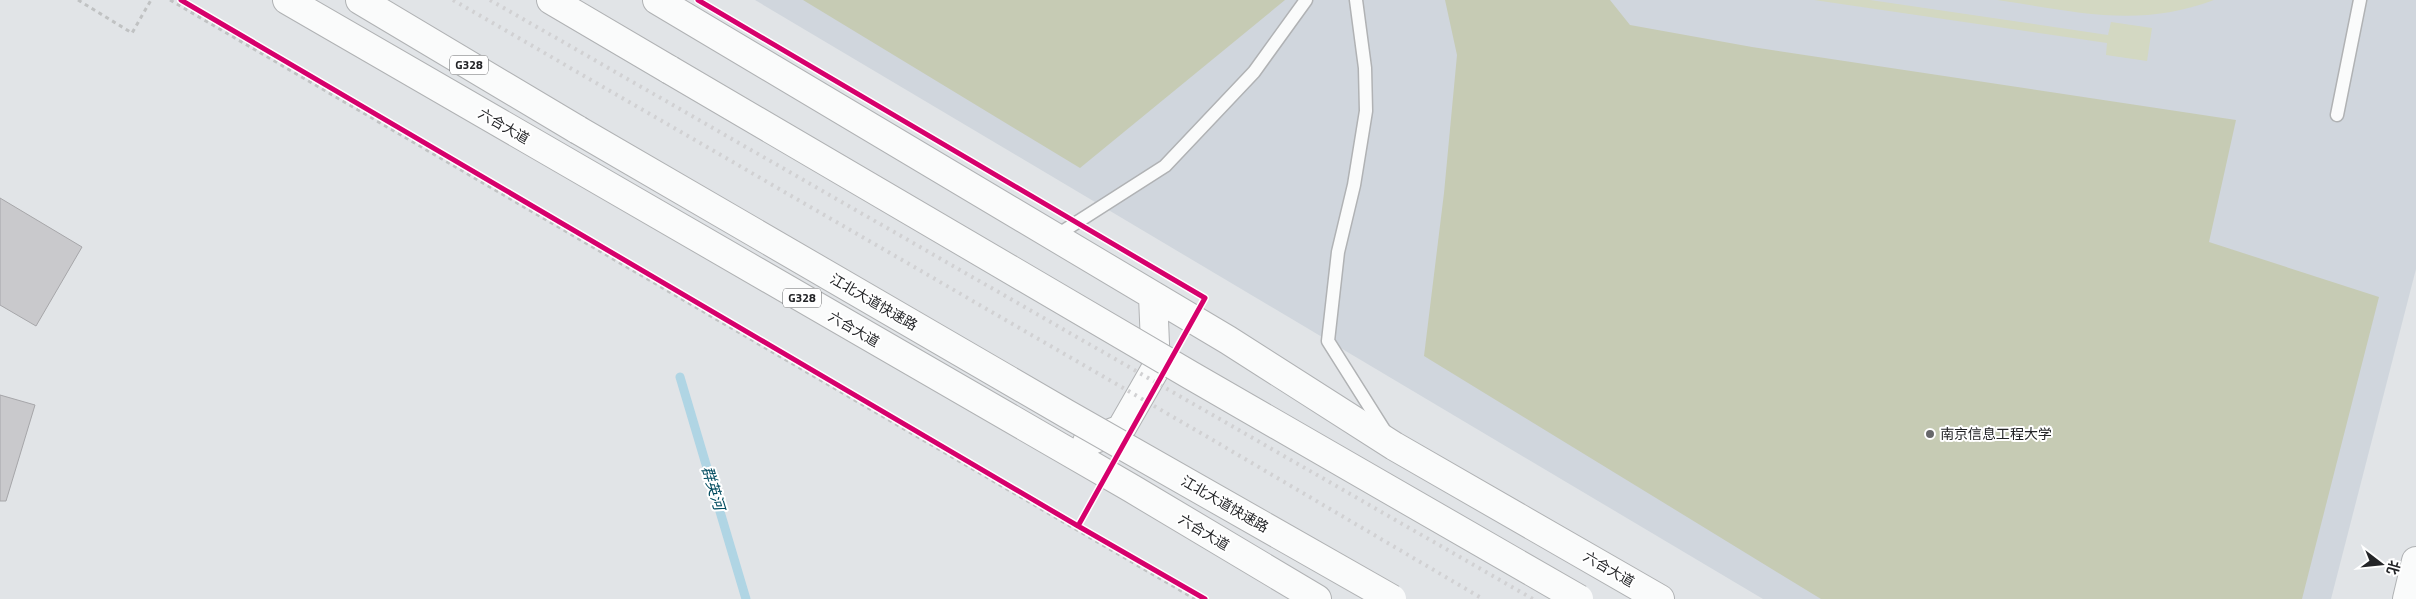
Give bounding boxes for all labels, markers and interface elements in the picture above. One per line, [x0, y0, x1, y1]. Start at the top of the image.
road number: G328 [450, 56, 488, 74]
street label: 六合大道 [475, 102, 534, 149]
street label: 江北大道快速路 [827, 268, 922, 335]
road number: G328 [783, 288, 821, 308]
street label: 六合大道 [825, 305, 884, 352]
place label: 南京信息工程大学 [1940, 423, 2052, 444]
marker: 南京信息工程大学 [1924, 428, 1936, 440]
water label: 群英河 [696, 463, 732, 516]
street label: 江北大道快速路 [1178, 470, 1273, 537]
street label: 六合大道 [1175, 508, 1234, 555]
north arrow [2356, 539, 2406, 589]
street label: 六合大道 [1580, 545, 1639, 592]
text: 北 [2382, 558, 2406, 577]

